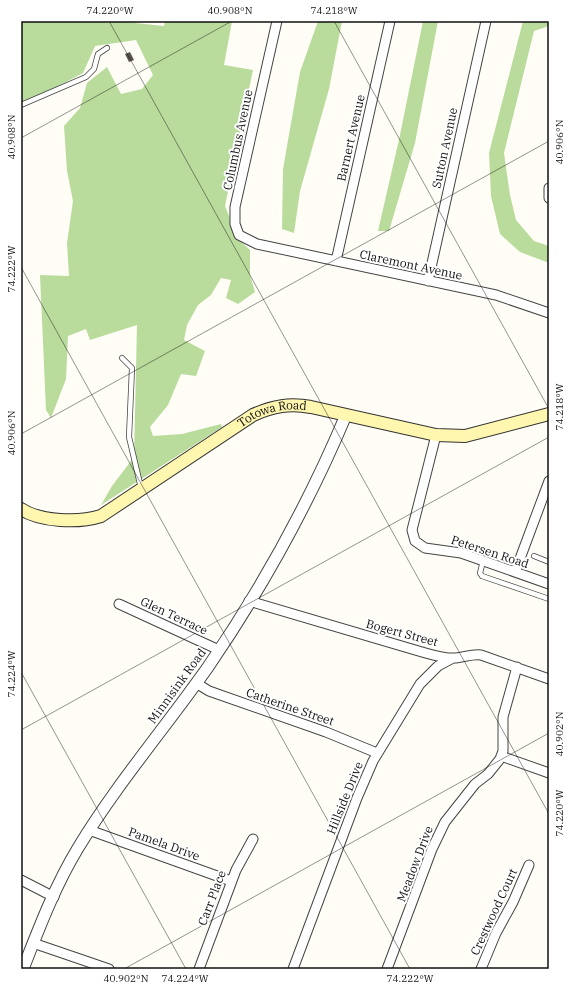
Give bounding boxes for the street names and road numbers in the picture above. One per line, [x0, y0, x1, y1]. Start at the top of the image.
street label: Columbus Avenue [220, 88, 255, 192]
street label: Barnert Avenue [333, 93, 368, 183]
street label: Sutton Avenue [429, 106, 460, 190]
street label: Claremont Avenue [358, 246, 464, 283]
street label: Totowa Road [234, 397, 308, 430]
street label: Petersen Road [449, 532, 531, 571]
street label: Glen Terrace [138, 593, 210, 638]
street label: Bogert Street [365, 616, 440, 649]
street label: Minnisink Road [144, 645, 209, 726]
street label: Catherine Street [244, 684, 336, 729]
street label: Hillside Drive [323, 759, 366, 836]
street label: Pamela Drive [126, 824, 202, 863]
street label: Meadow Drive [393, 824, 436, 904]
street label: Crestwood Court [467, 866, 520, 958]
street label: Carr Place [194, 868, 229, 927]

